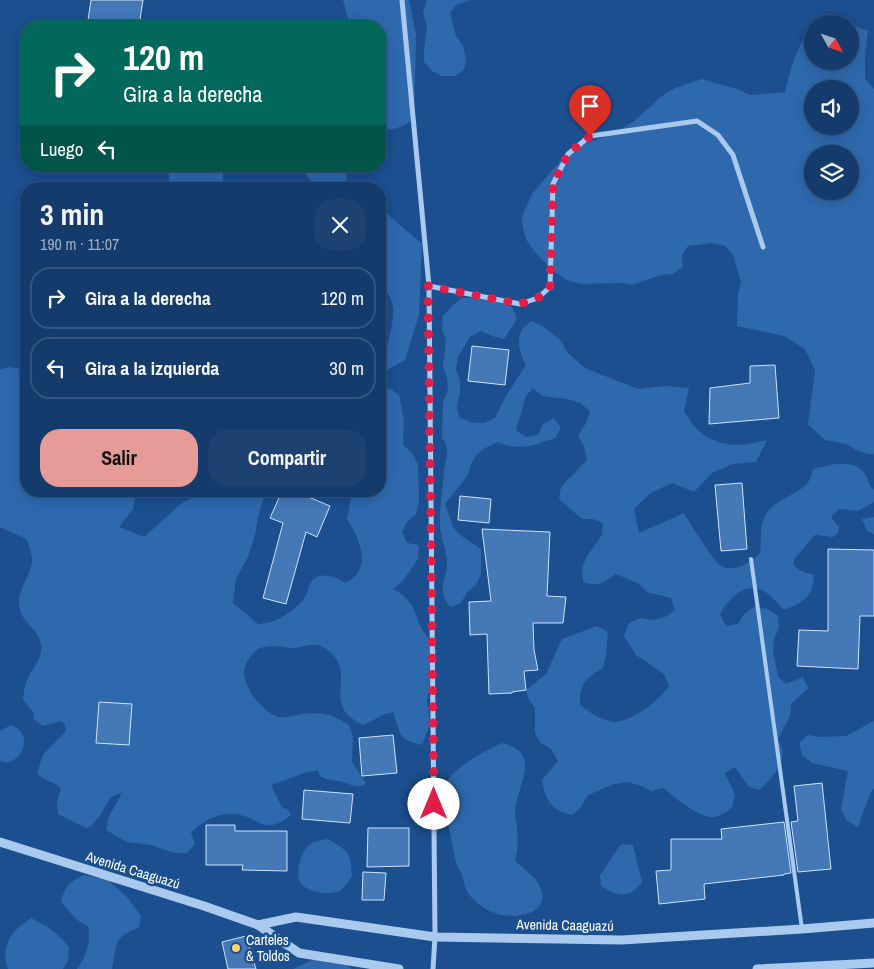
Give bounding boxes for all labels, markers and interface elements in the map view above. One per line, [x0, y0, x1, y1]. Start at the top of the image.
north arrow [804, 15, 859, 70]
map controls [804, 15, 859, 200]
text: 120 m [123, 34, 204, 81]
icon: right [40, 40, 105, 105]
text: Gira a la derecha [123, 79, 262, 109]
button: sound [804, 80, 859, 135]
pin [569, 85, 611, 136]
icon: arrive [576, 92, 604, 120]
icon: left [93, 135, 121, 163]
text: Luego [40, 136, 83, 162]
button: layers [804, 145, 859, 200]
text: 3 min [40, 194, 104, 234]
button: close [314, 199, 366, 251]
text: 190 m · 11:07 [40, 233, 119, 255]
icon: right [42, 284, 70, 312]
text: Gira a la derecha [85, 285, 211, 311]
text: 120 m [321, 285, 364, 311]
icon: left [42, 354, 70, 382]
text: Gira a la izquierda [85, 355, 219, 381]
text: 30 m [329, 355, 364, 381]
button: Salir [40, 429, 198, 487]
button: Compartir [208, 429, 366, 487]
position arrow [407, 777, 459, 829]
street label: Avenida Caaguazú [83, 847, 182, 893]
street label: Avenida Caaguazú [515, 915, 614, 935]
place label: Carteles & Toldos [246, 931, 290, 965]
marker: Carteles & Toldos [230, 942, 242, 954]

